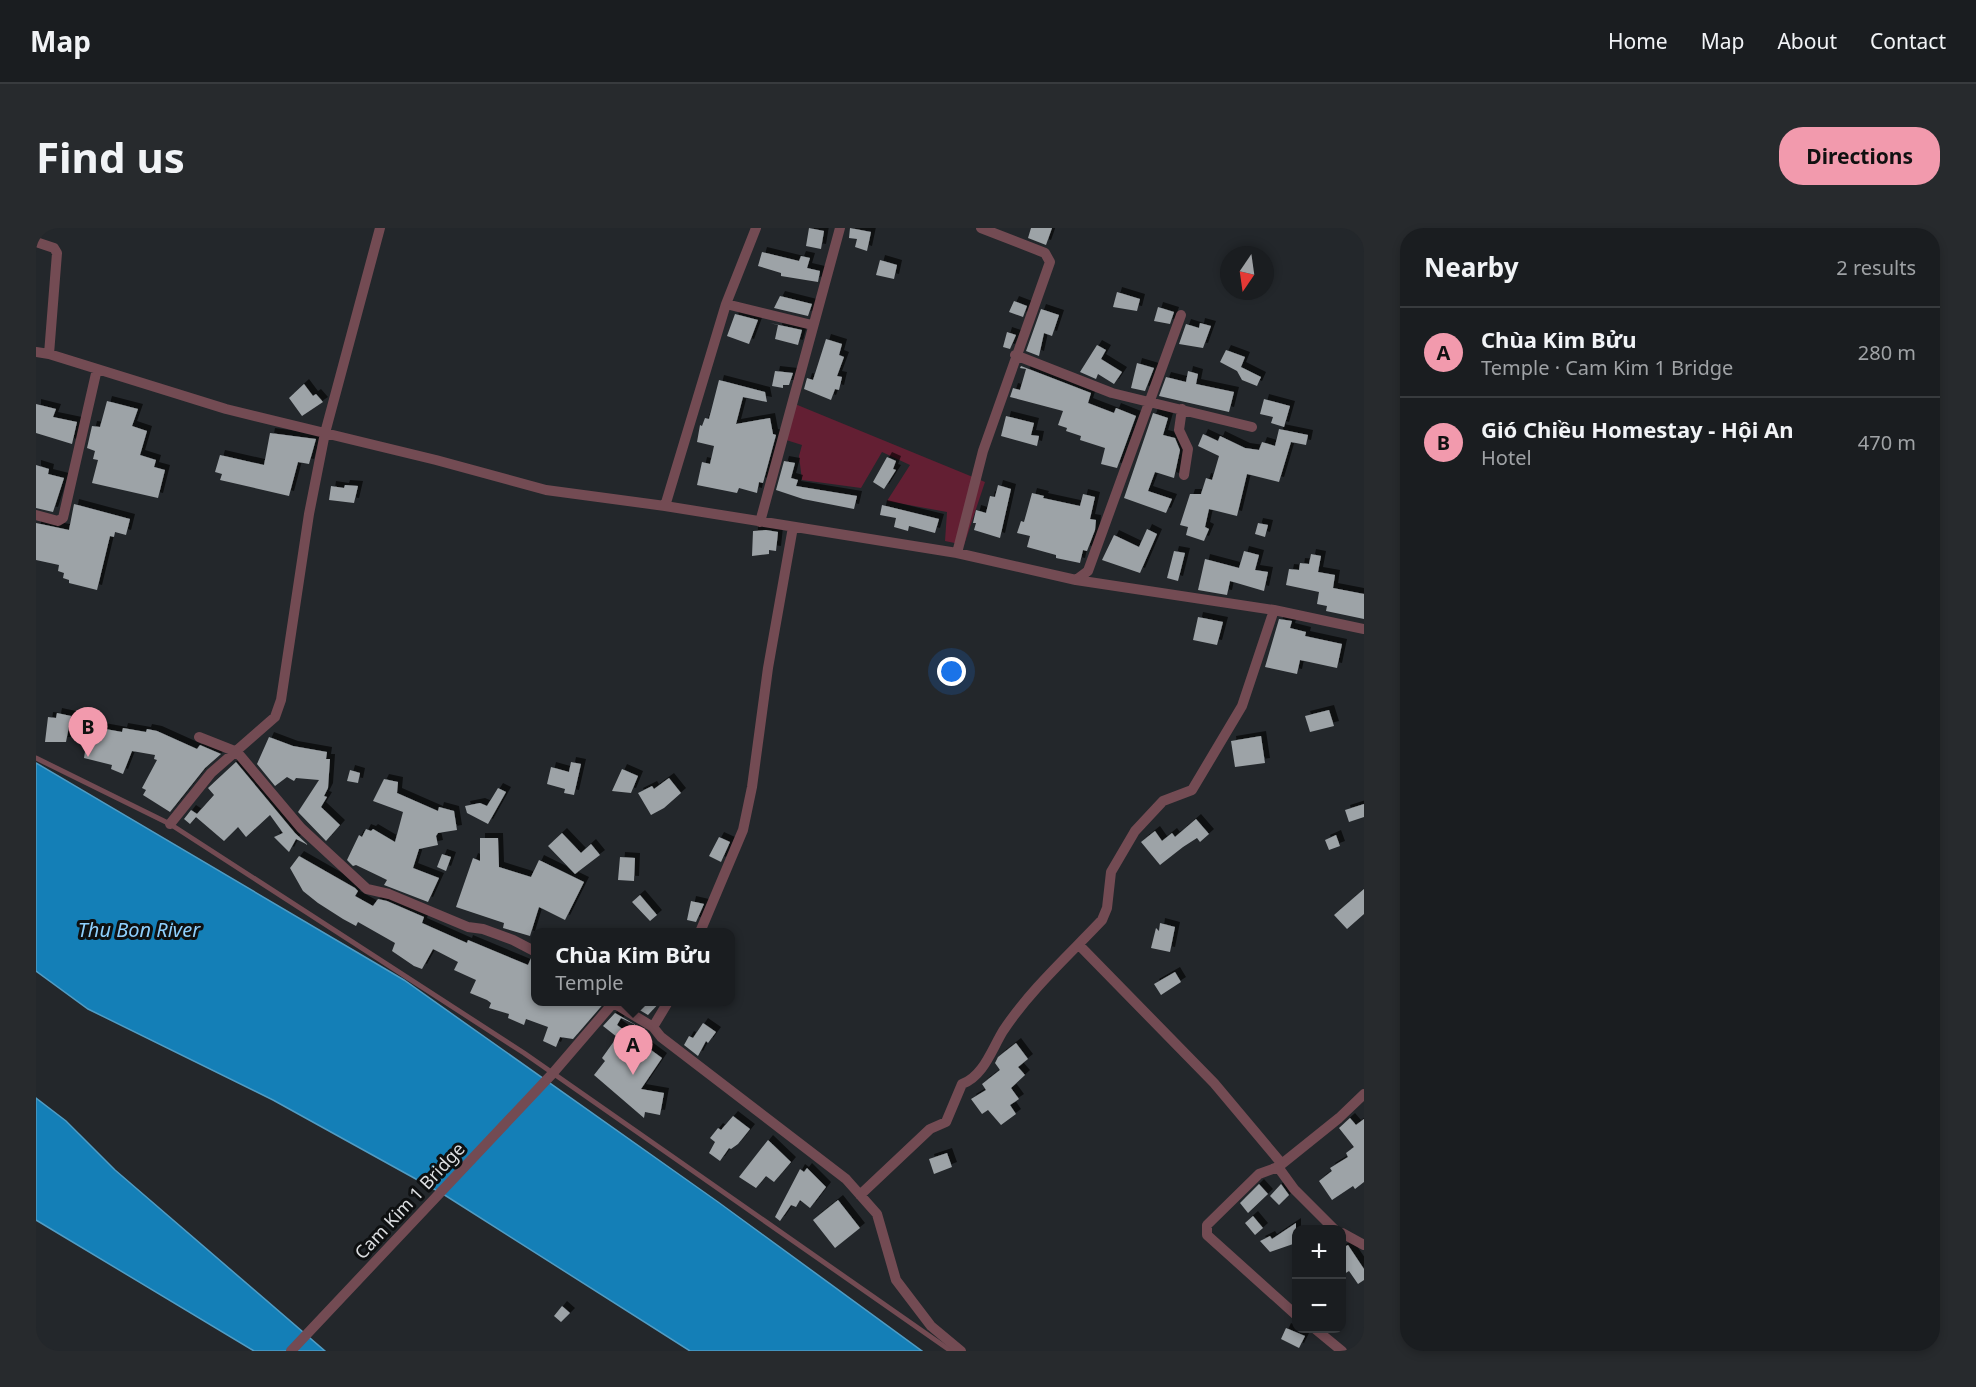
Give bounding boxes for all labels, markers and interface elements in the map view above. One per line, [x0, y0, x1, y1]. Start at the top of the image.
text: Map [30, 22, 91, 60]
text: Home [1608, 27, 1668, 55]
text: Map [1701, 27, 1744, 55]
text: About [1777, 27, 1837, 55]
text: Contact [1870, 27, 1946, 55]
button: Directions [1779, 127, 1940, 185]
text: Find us [36, 128, 185, 185]
north arrow [1220, 246, 1274, 300]
text: Nearby [1424, 249, 1519, 285]
text: 2 results [1836, 254, 1916, 281]
text: Chùa Kim Bửu [1481, 324, 1637, 354]
text: A [1437, 339, 1450, 366]
text: 280 m [1858, 339, 1916, 366]
text: Temple · Cam Kim 1 Bridge [1481, 354, 1733, 381]
text: Gió Chiều Homestay - Hội An [1481, 414, 1794, 444]
text: B [1437, 429, 1450, 456]
text: 470 m [1858, 429, 1916, 456]
text: Hotel [1481, 444, 1532, 471]
your location [937, 657, 966, 686]
pin: B [68, 708, 108, 757]
water label: Thu Bon River [78, 916, 201, 943]
popup [531, 928, 735, 1006]
text: Chùa Kim Bửu [555, 939, 711, 969]
text: Temple [555, 969, 624, 996]
pin: A [614, 1026, 652, 1075]
street label: Cam Kim 1 Bridge [349, 1137, 470, 1264]
map controls [1292, 1225, 1346, 1333]
button: + [1292, 1225, 1346, 1279]
button: − [1292, 1279, 1346, 1333]

